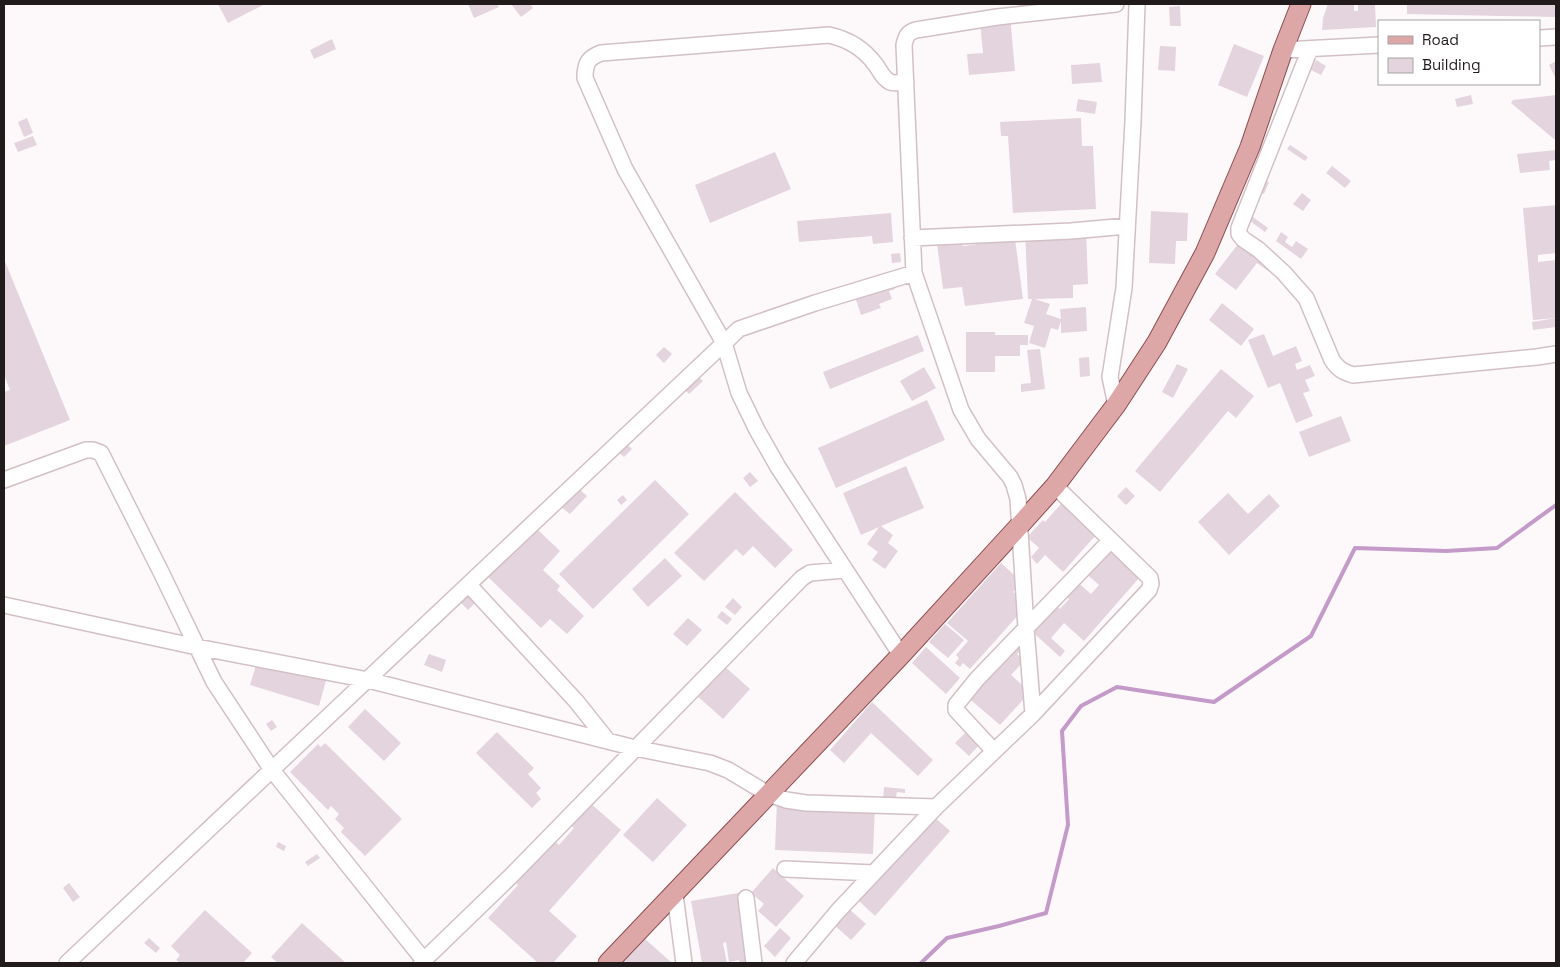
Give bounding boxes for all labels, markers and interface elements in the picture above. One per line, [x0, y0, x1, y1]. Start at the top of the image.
legend [1378, 20, 1540, 85]
text: Road [1422, 30, 1459, 49]
text: Building [1422, 55, 1481, 74]

